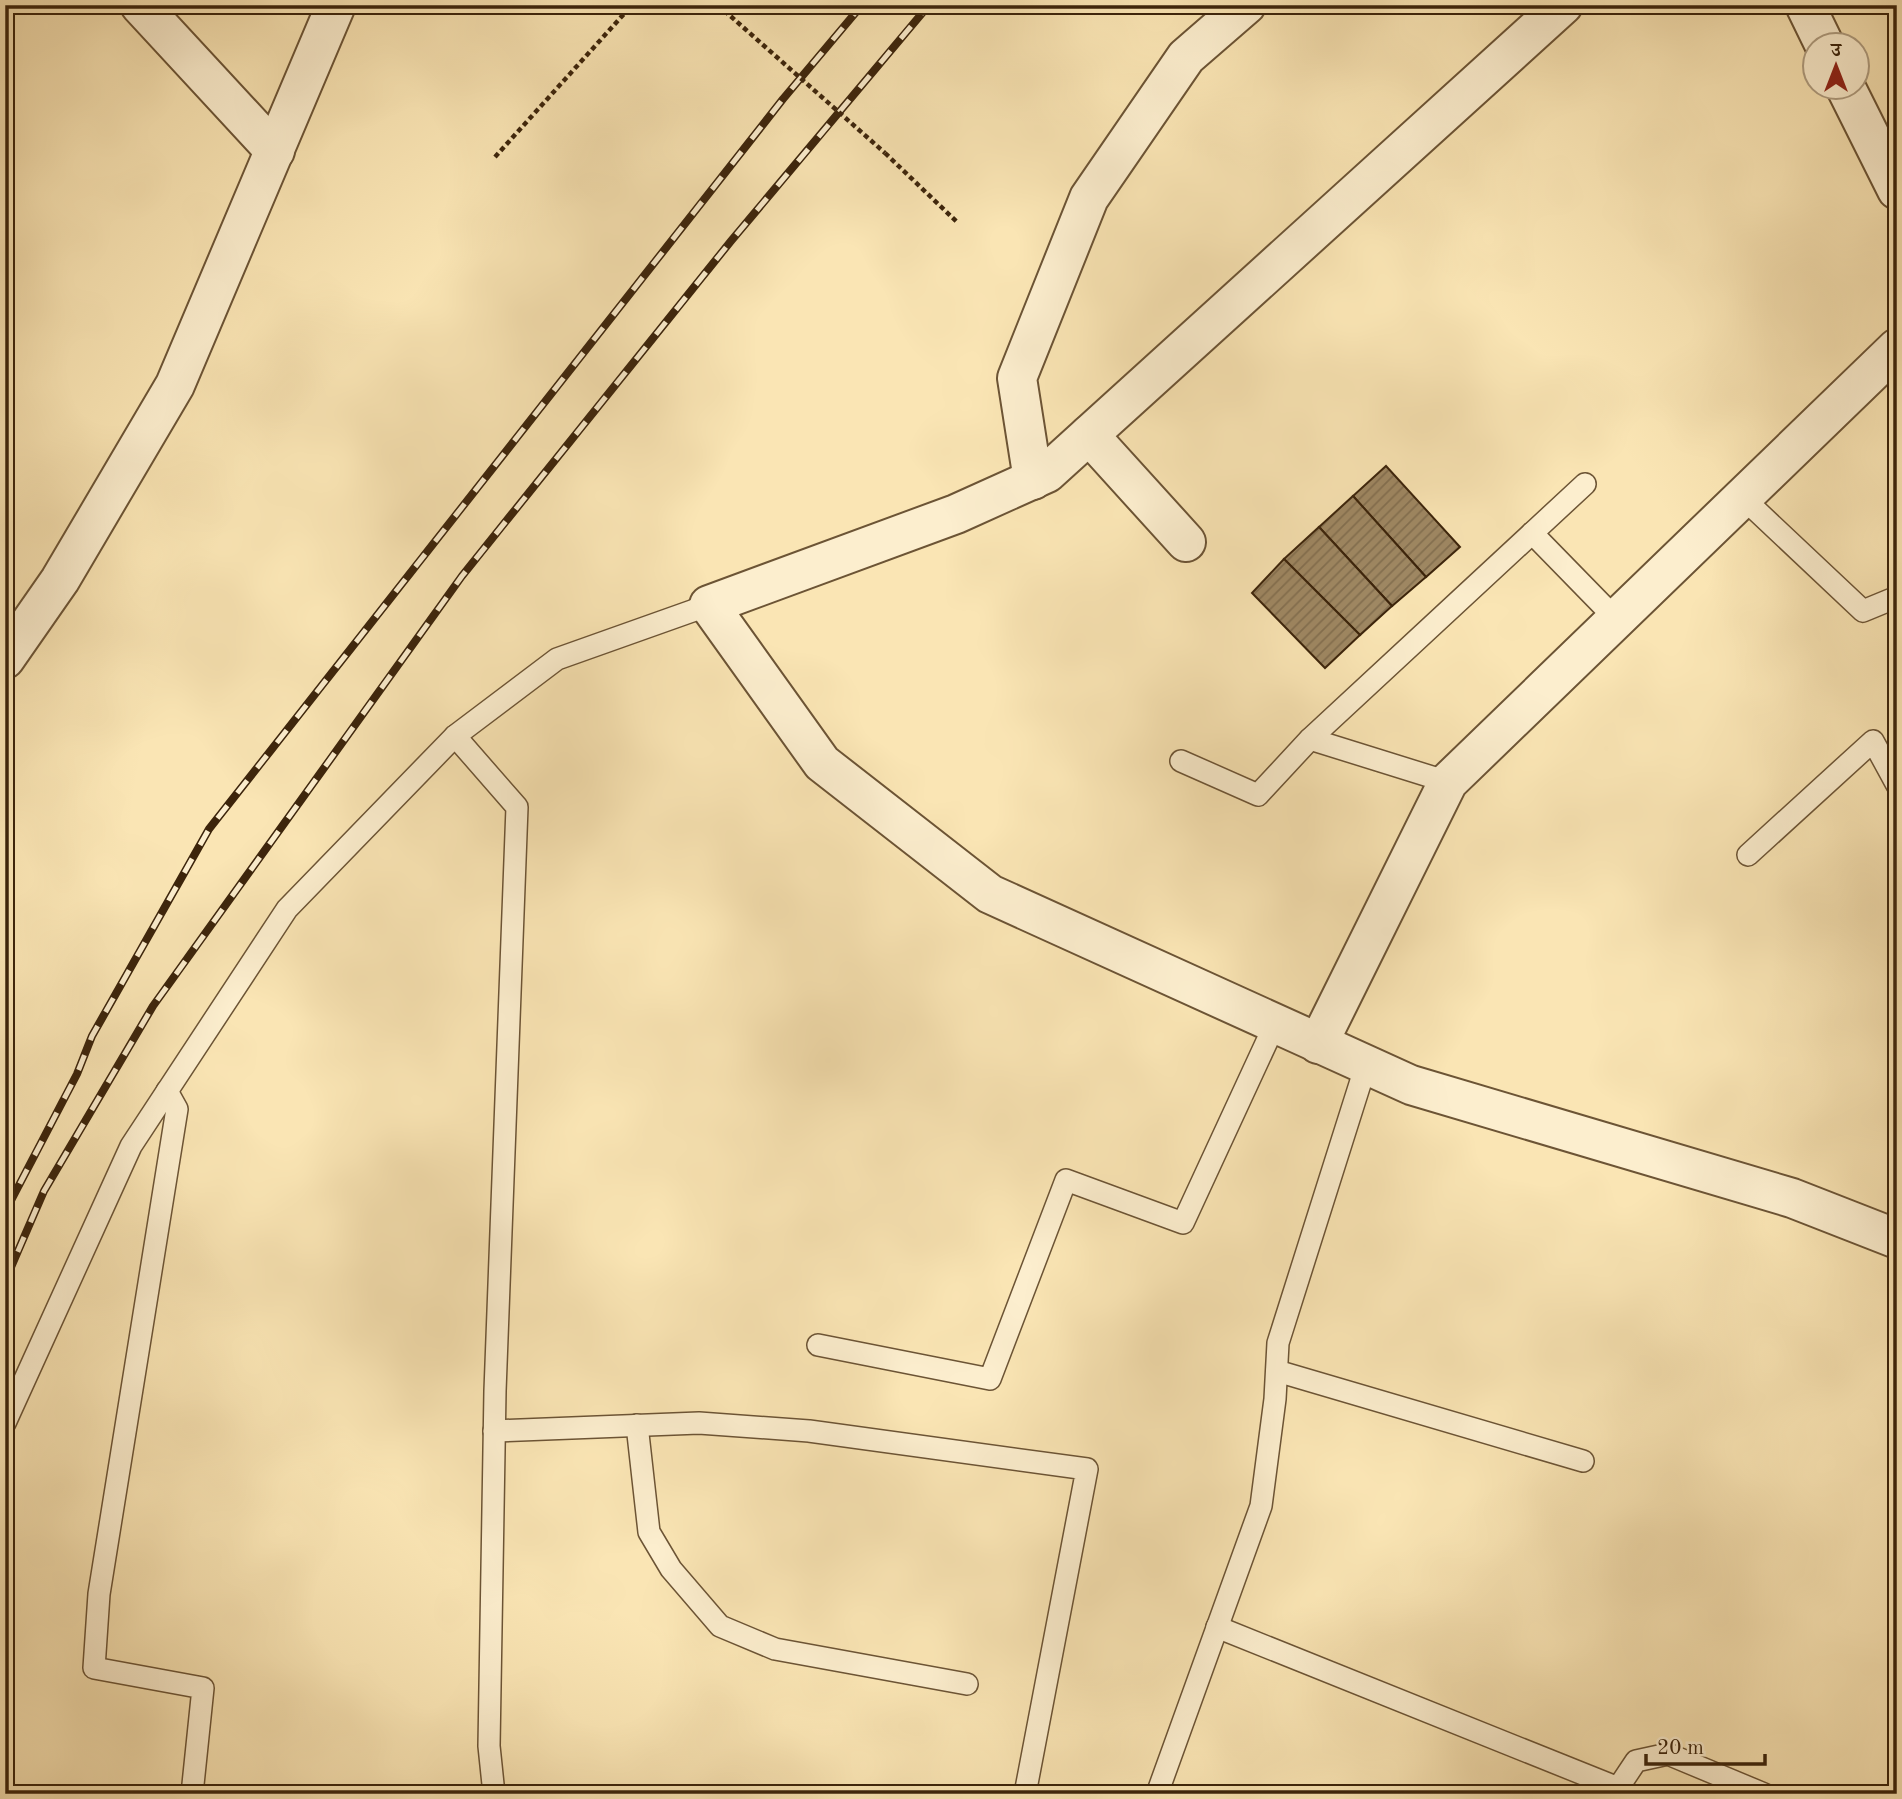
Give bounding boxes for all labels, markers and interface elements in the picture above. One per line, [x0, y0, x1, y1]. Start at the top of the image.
north arrow [1800, 32, 1870, 102]
text: उ [1829, 42, 1842, 61]
scale bar [1646, 1722, 1766, 1766]
text: 20 m [1657, 1738, 1704, 1759]

